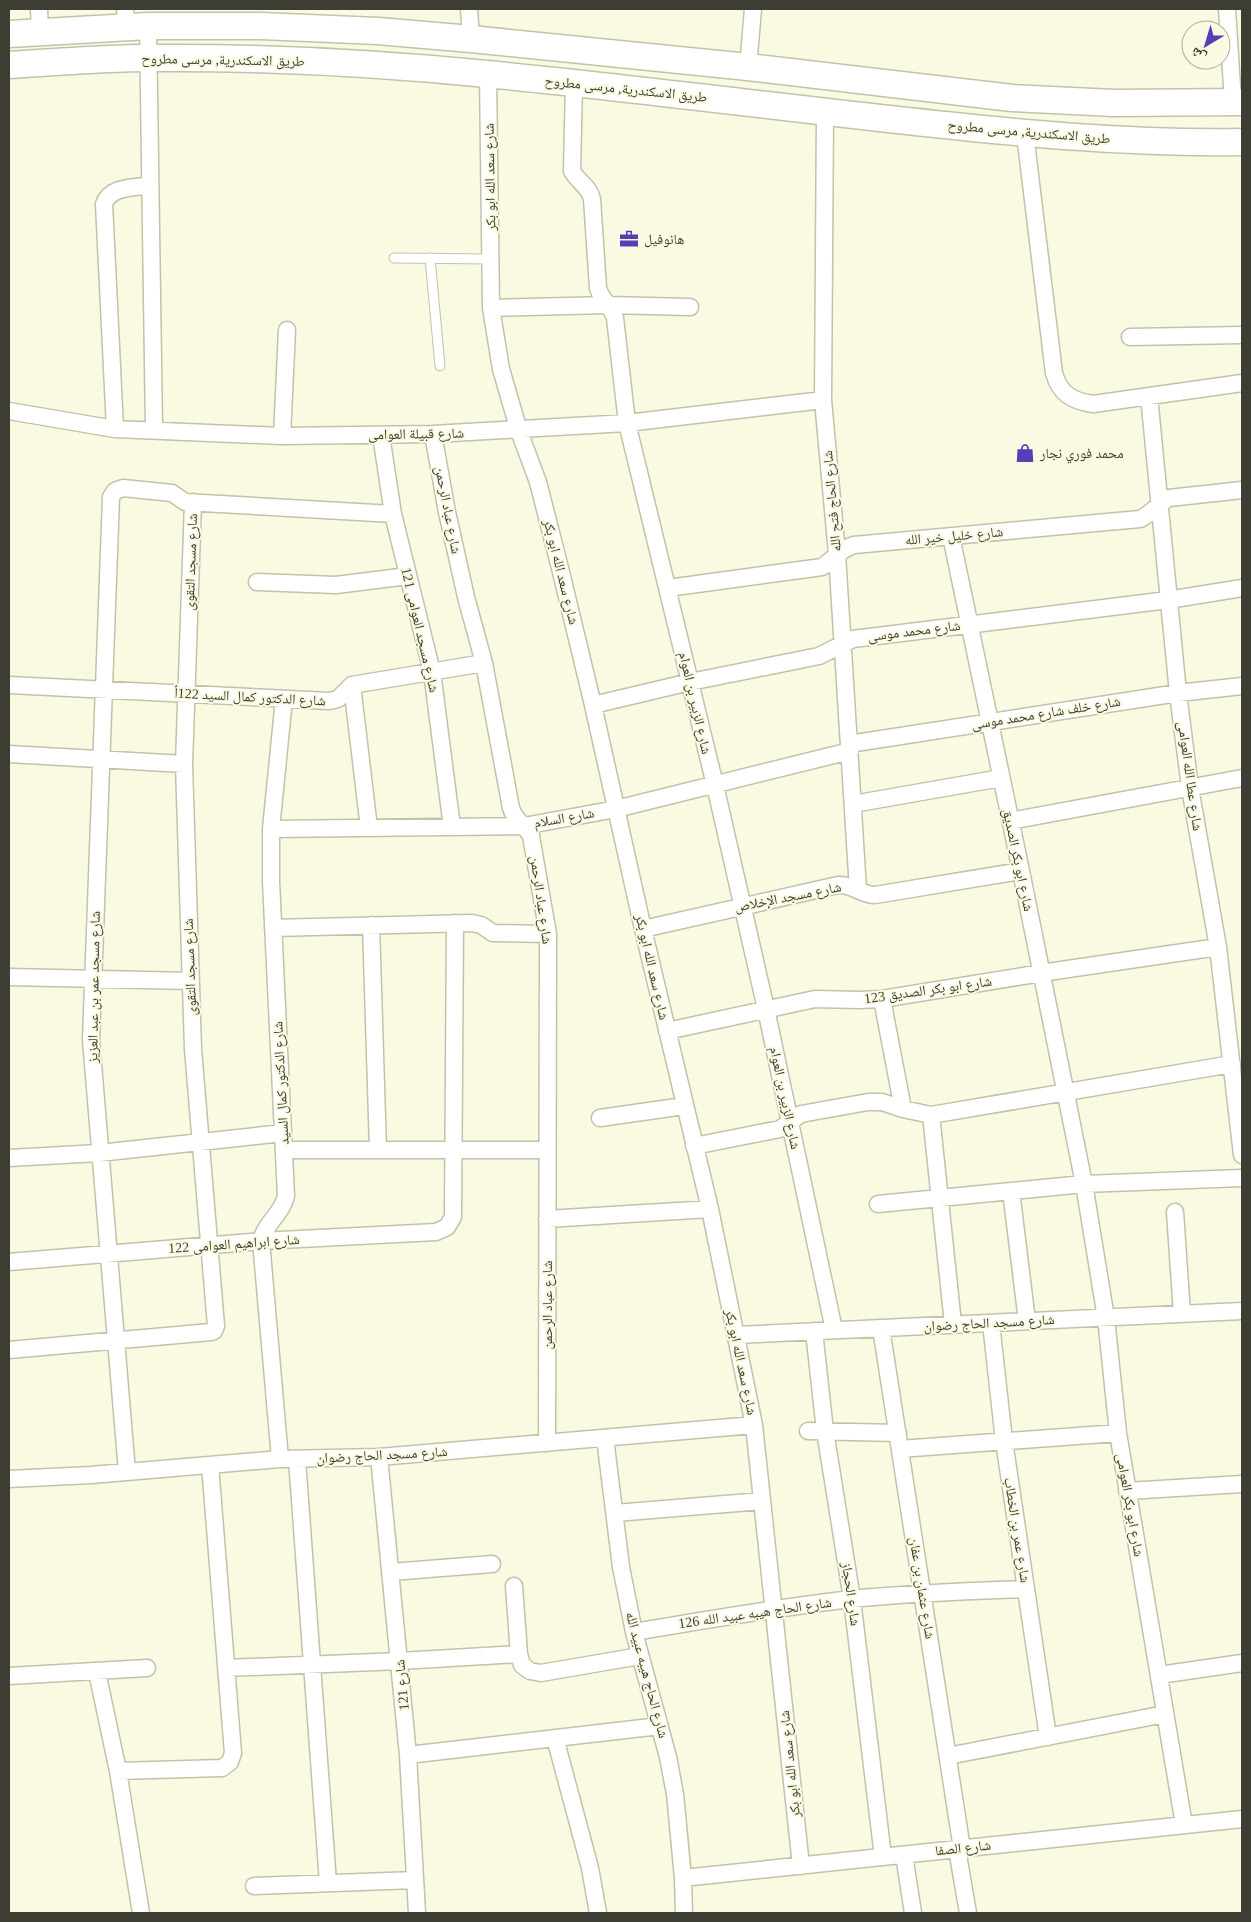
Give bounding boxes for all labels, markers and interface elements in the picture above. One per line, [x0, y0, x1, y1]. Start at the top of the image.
north arrow [1181, 20, 1231, 70]
text: ش [1188, 43, 1209, 65]
street label: طريق الاسكندرية, مرسى مطروح [141, 51, 305, 71]
street label: طريق الاسكندرية, مرسى مطروح [544, 73, 708, 107]
street label: طريق الاسكندرية, مرسى مطروح [947, 117, 1111, 149]
street label: شارع سعد الله ابو بكر [482, 123, 500, 232]
office icon: هانوفيل [618, 228, 640, 250]
place label: هانوفيل [644, 232, 684, 248]
street label: شارع قبيلة العوامى [368, 426, 464, 444]
shop icon: محمد فوري نجار [1014, 442, 1036, 464]
place label: محمد فوري نجار [1039, 446, 1124, 464]
street label: شارع الحاج فتح الله [820, 450, 846, 552]
street label: شارع عباد الرحمن [430, 465, 464, 555]
street label: شارع مسجد التقوى [182, 513, 202, 611]
street label: شارع سعد الله ابو بكر [538, 517, 581, 627]
street label: شارع خليل خير الله [904, 524, 1004, 550]
street label: شارع مسجد العوامى 121 [396, 566, 442, 694]
street label: شارع محمد موسى [867, 618, 962, 646]
street label: شارع الزبير بن العوام [674, 650, 714, 756]
street label: شارع الدكتور كمال السيد 122أ [174, 685, 326, 710]
street label: شارع خلف شارع محمد موسى [970, 694, 1122, 734]
street label: شارع عطا الله العوامى [1173, 720, 1205, 832]
street label: شارع السلام [533, 805, 596, 833]
street label: شارع ابو بكر الصديق [998, 807, 1036, 913]
street label: شارع عباد الرحمن [525, 855, 555, 945]
street label: شارع مسجد الإخلاص [733, 879, 843, 917]
street label: شارع مسجد عمر بن عبد العزيز [85, 911, 105, 1064]
street label: شارع سعد الله ابو بكر [630, 912, 671, 1022]
street label: شارع مسجد التقوى [181, 918, 201, 1016]
street label: شارع ابو بكر الصديق 123 [863, 974, 993, 1008]
street label: شارع الدكتور كمال السيد [270, 1021, 294, 1145]
street label: شارع الزبير بن العوام [765, 1045, 803, 1151]
street label: شارع ابراهيم العوامى 122 [168, 1232, 300, 1258]
street label: شارع عباد الرحمن [540, 1261, 557, 1349]
street label: شارع سعد الله ابو بكر [720, 1307, 760, 1417]
street label: شارع مسجد الحاج رضوان [923, 1312, 1055, 1336]
street label: شارع مسجد الحاج رضوان [316, 1444, 448, 1468]
street label: شارع ابو بكر العوامى [1112, 1452, 1146, 1558]
street label: شارع عمر بن الخطاب [999, 1476, 1033, 1584]
street label: شارع عثمان بن عفان [905, 1536, 937, 1640]
street label: شارع الحجاز [837, 1560, 863, 1627]
street label: شارع الحاج هيبه عبيد الله 126 [677, 1595, 833, 1633]
street label: شارع الحاج هيبه عبيد الله [621, 1610, 671, 1740]
street label: شارع 121 [392, 1659, 414, 1711]
street label: شارع سعد الله ابو بكر [777, 1709, 805, 1819]
street label: شارع الصفا [934, 1838, 992, 1860]

